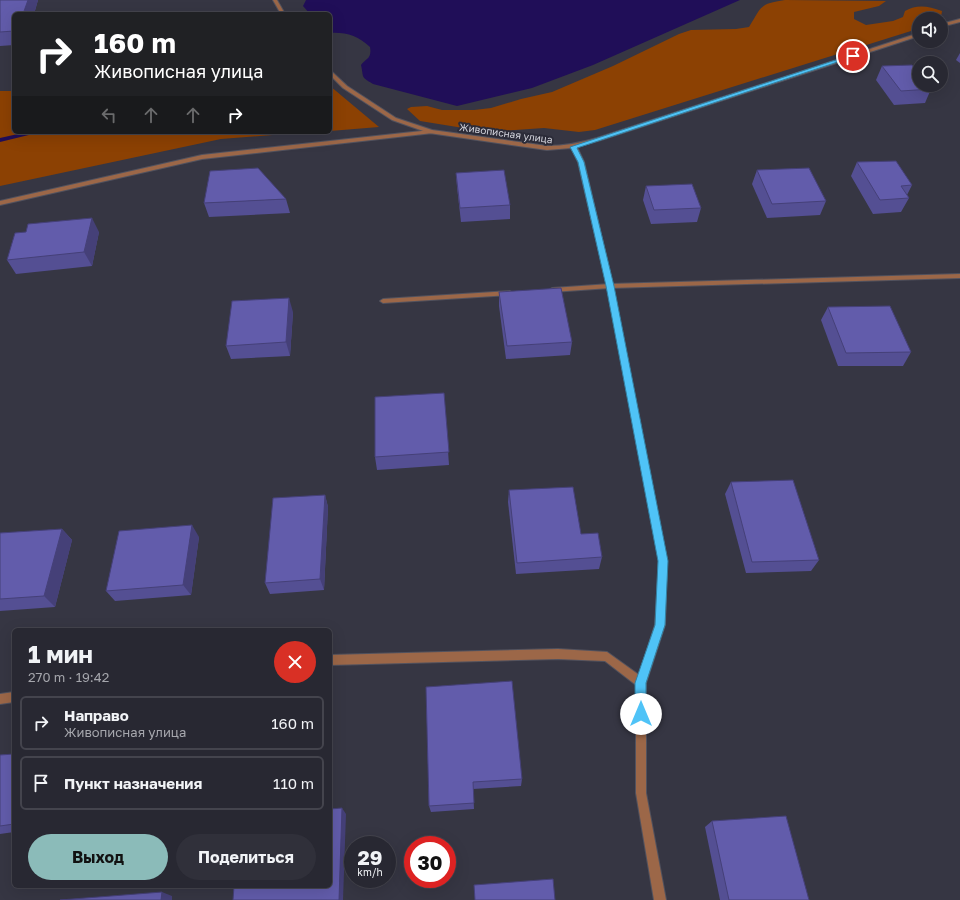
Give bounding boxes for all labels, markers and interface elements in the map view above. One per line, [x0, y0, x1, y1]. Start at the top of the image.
map controls [912, 12, 948, 92]
button: sound [912, 12, 948, 48]
text: 160 m [94, 26, 176, 59]
icon: right [28, 28, 80, 80]
pin [836, 39, 870, 73]
icon: arrive [842, 45, 864, 67]
button: search [912, 56, 948, 92]
text: Живописная улица [94, 60, 263, 82]
icon: left [98, 104, 120, 126]
icon: ahead [140, 104, 162, 126]
icon: ahead [182, 104, 204, 126]
icon: right [224, 104, 246, 126]
street label: Живописная улица [459, 121, 553, 145]
text: 1 мин [28, 639, 93, 668]
button: close [274, 641, 316, 683]
text: 270 m · 19:42 [28, 669, 109, 685]
position arrow [620, 693, 662, 735]
text: Направо [64, 706, 129, 724]
icon: right [30, 712, 52, 734]
text: 160 m [271, 714, 314, 732]
text: Живописная улица [64, 724, 186, 740]
icon: arrive [30, 772, 52, 794]
text: Пункт назначения [64, 774, 202, 792]
text: 110 m [273, 774, 314, 792]
button: Выход [28, 834, 168, 880]
button: Поделиться [176, 834, 316, 880]
speed limit sign: 30 [404, 836, 456, 888]
text: 29 [358, 845, 382, 869]
text: km/h [357, 866, 383, 878]

